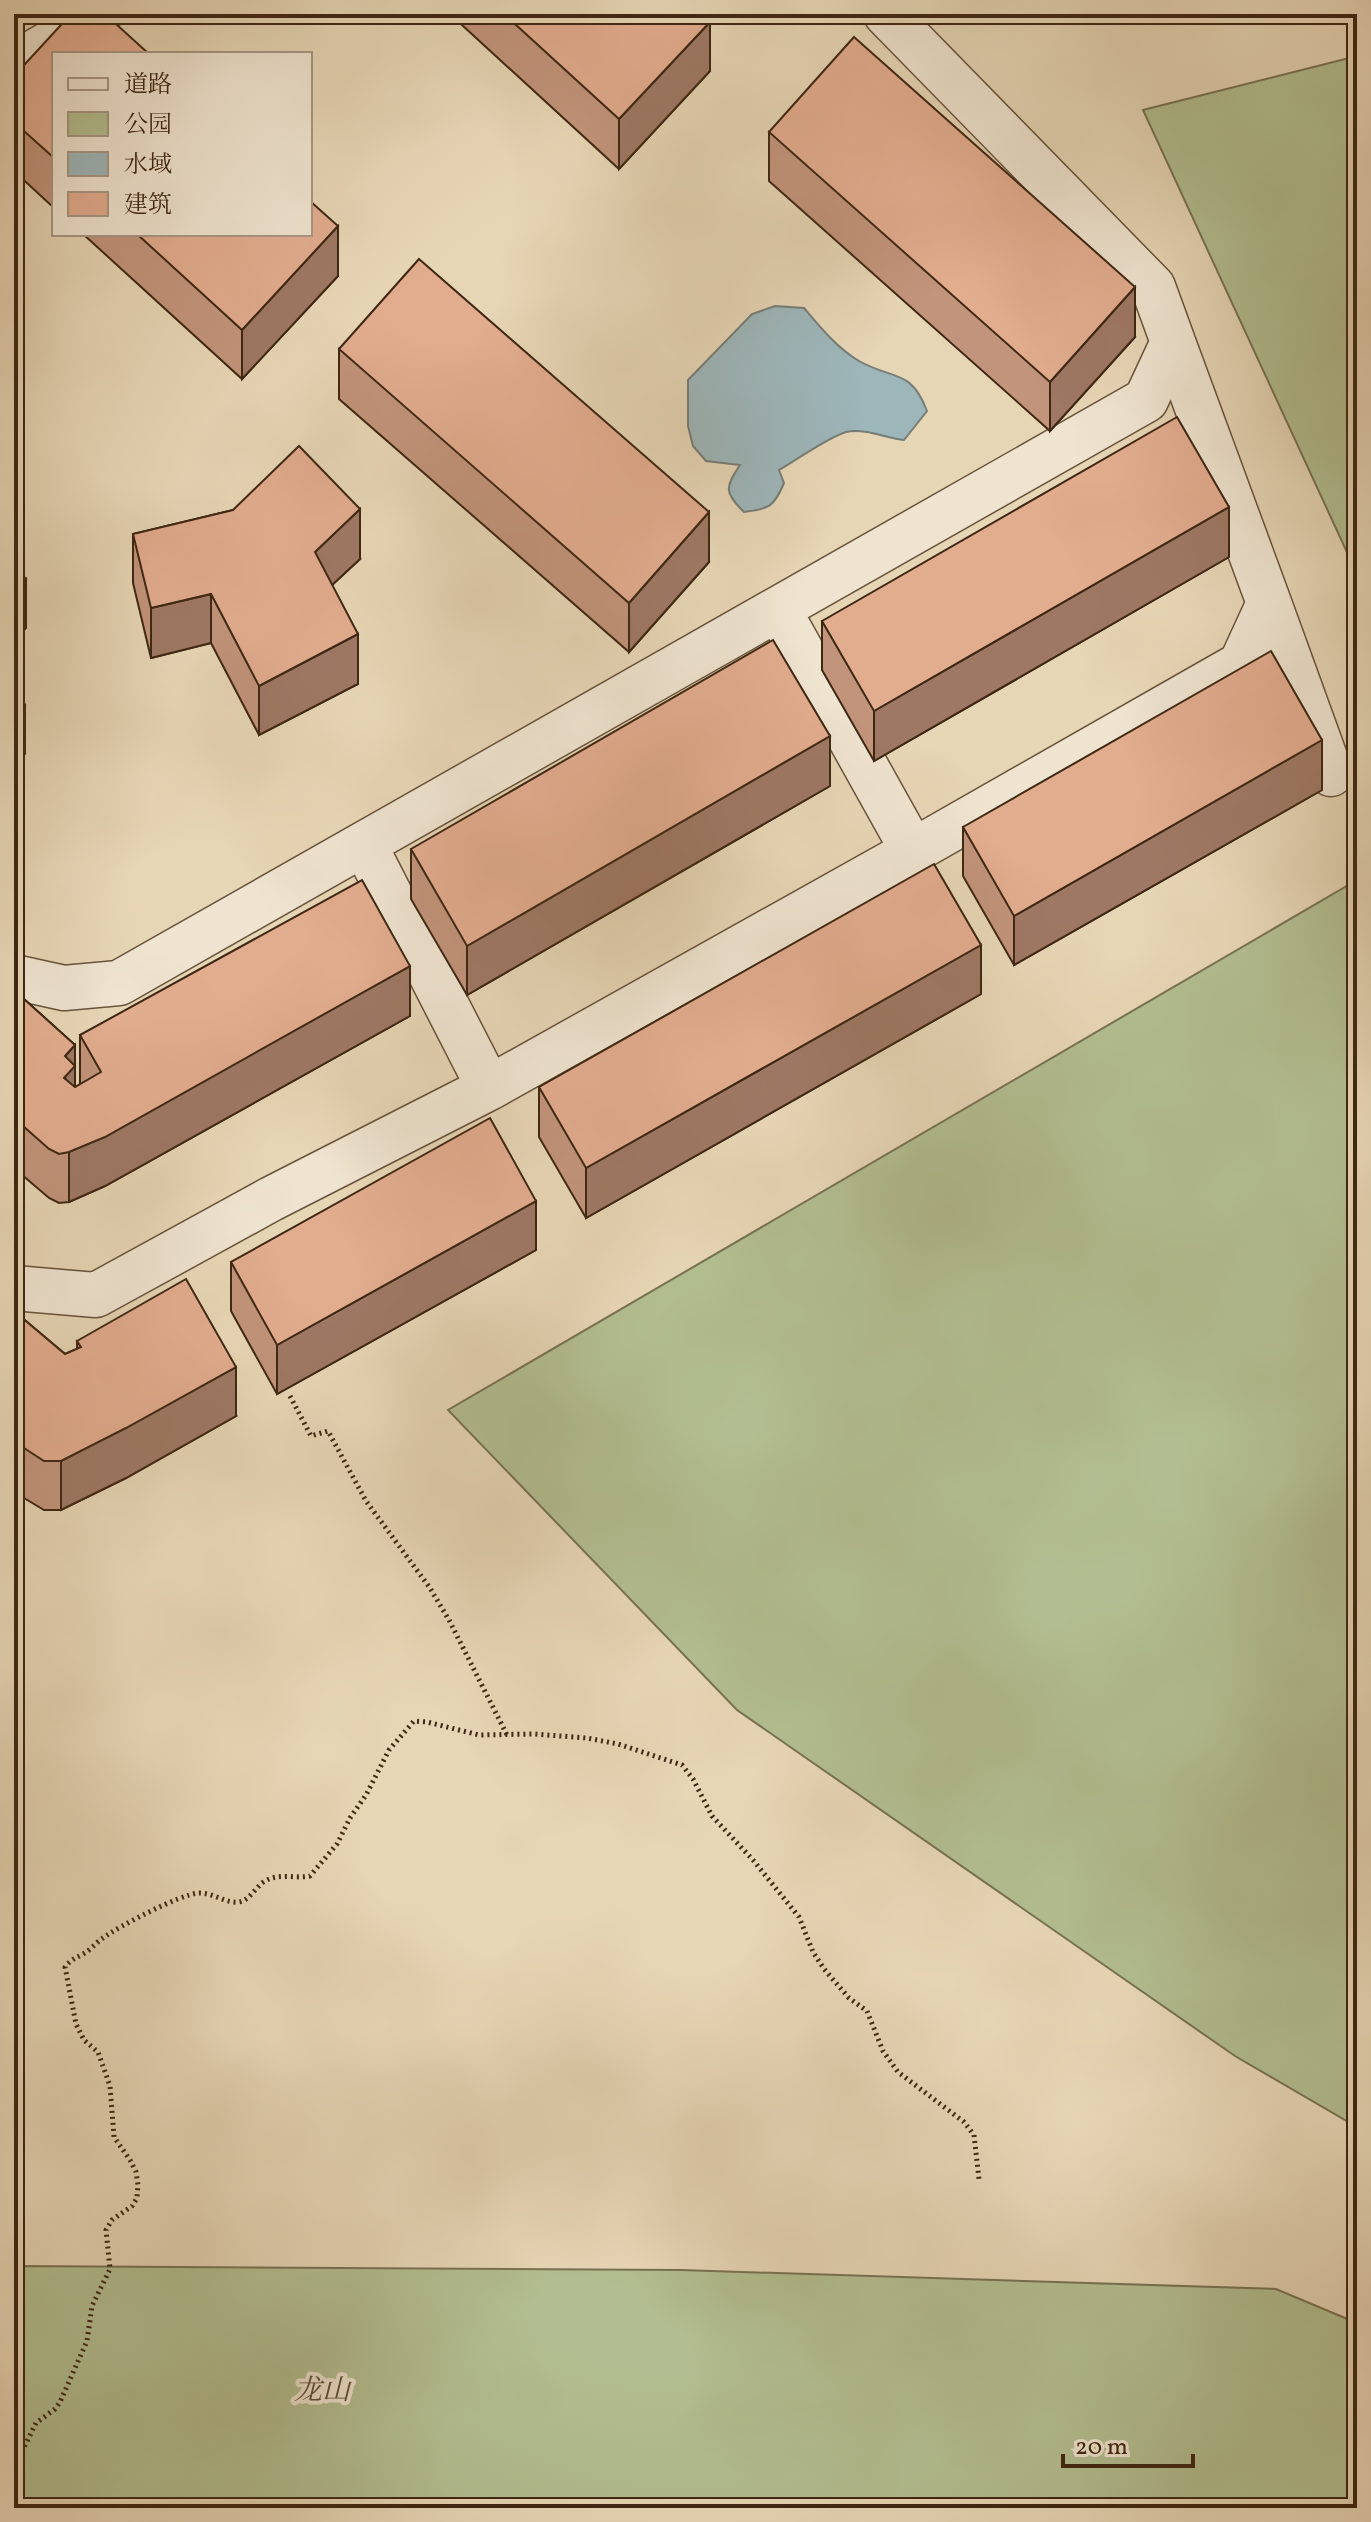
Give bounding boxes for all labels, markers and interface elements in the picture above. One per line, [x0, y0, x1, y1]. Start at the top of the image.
legend [52, 52, 312, 236]
text: 道路 [124, 69, 172, 103]
text: 公园 [124, 109, 172, 143]
text: 水域 [124, 149, 172, 183]
text: 建筑 [124, 189, 172, 223]
park label: 龙山 [294, 2372, 352, 2411]
scale bar [1063, 2418, 1193, 2468]
text: 20 m [1075, 2431, 1128, 2465]

